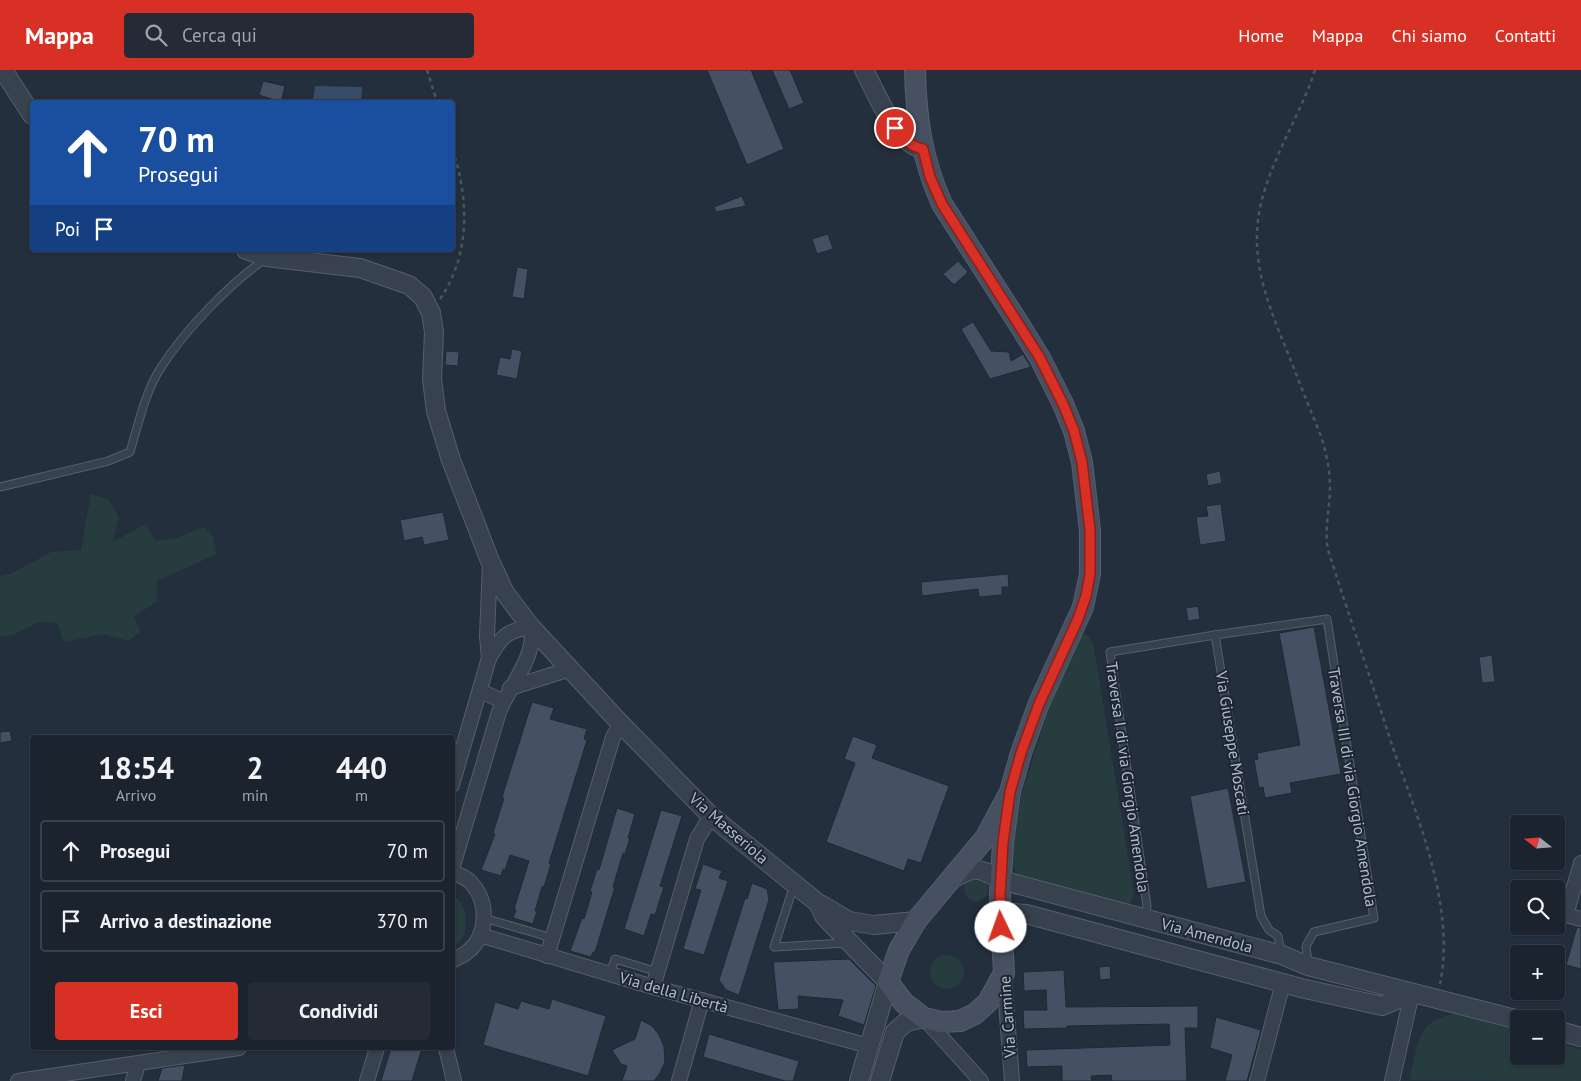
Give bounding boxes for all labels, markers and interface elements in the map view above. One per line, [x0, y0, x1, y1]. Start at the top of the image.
search box [124, 13, 474, 58]
text: Mappa [25, 20, 94, 51]
icon: search [142, 21, 170, 49]
text: Cerca qui [182, 23, 257, 47]
text: Home [1238, 24, 1284, 47]
text: Mappa [1312, 24, 1363, 47]
text: Chi siamo [1391, 24, 1467, 47]
text: Contatti [1495, 24, 1556, 47]
pin [874, 107, 916, 149]
icon: arrive [881, 114, 909, 142]
text: 70 m [138, 116, 215, 162]
icon: ahead [55, 120, 120, 185]
text: Prosegui [138, 160, 219, 188]
icon: arrive [90, 215, 118, 243]
text: Poi [55, 217, 80, 241]
street label: Traversa I di via Giorgio Amendola [1102, 660, 1154, 894]
street label: Traversa III di via Giorgio Amendola [1324, 666, 1382, 908]
street label: Via Giuseppe Moscati [1212, 668, 1254, 817]
text: 18:54 [98, 748, 174, 787]
text: 2 [247, 748, 264, 787]
text: 440 [336, 748, 387, 787]
text: Arrivo [116, 785, 156, 805]
text: min [242, 785, 268, 805]
text: m [355, 785, 368, 805]
street label: Via Masseriola [684, 787, 773, 868]
north arrow [1510, 815, 1565, 870]
map controls [1510, 815, 1565, 1065]
icon: ahead [57, 837, 85, 865]
text: Prosegui [100, 839, 170, 863]
text: 70 m [387, 839, 428, 863]
button: search [1510, 880, 1565, 935]
position arrow [974, 900, 1026, 952]
icon: arrive [57, 907, 85, 935]
text: Arrivo a destinazione [100, 909, 272, 933]
text: 370 m [376, 909, 428, 933]
street label: Via Amendola [1158, 913, 1255, 957]
button: + [1510, 945, 1565, 1000]
street label: Via della Libertà [616, 967, 731, 1017]
street label: Via Carmine [994, 975, 1020, 1060]
button: Esci [55, 982, 238, 1040]
button: Condividi [248, 982, 430, 1040]
button: − [1510, 1010, 1565, 1065]

